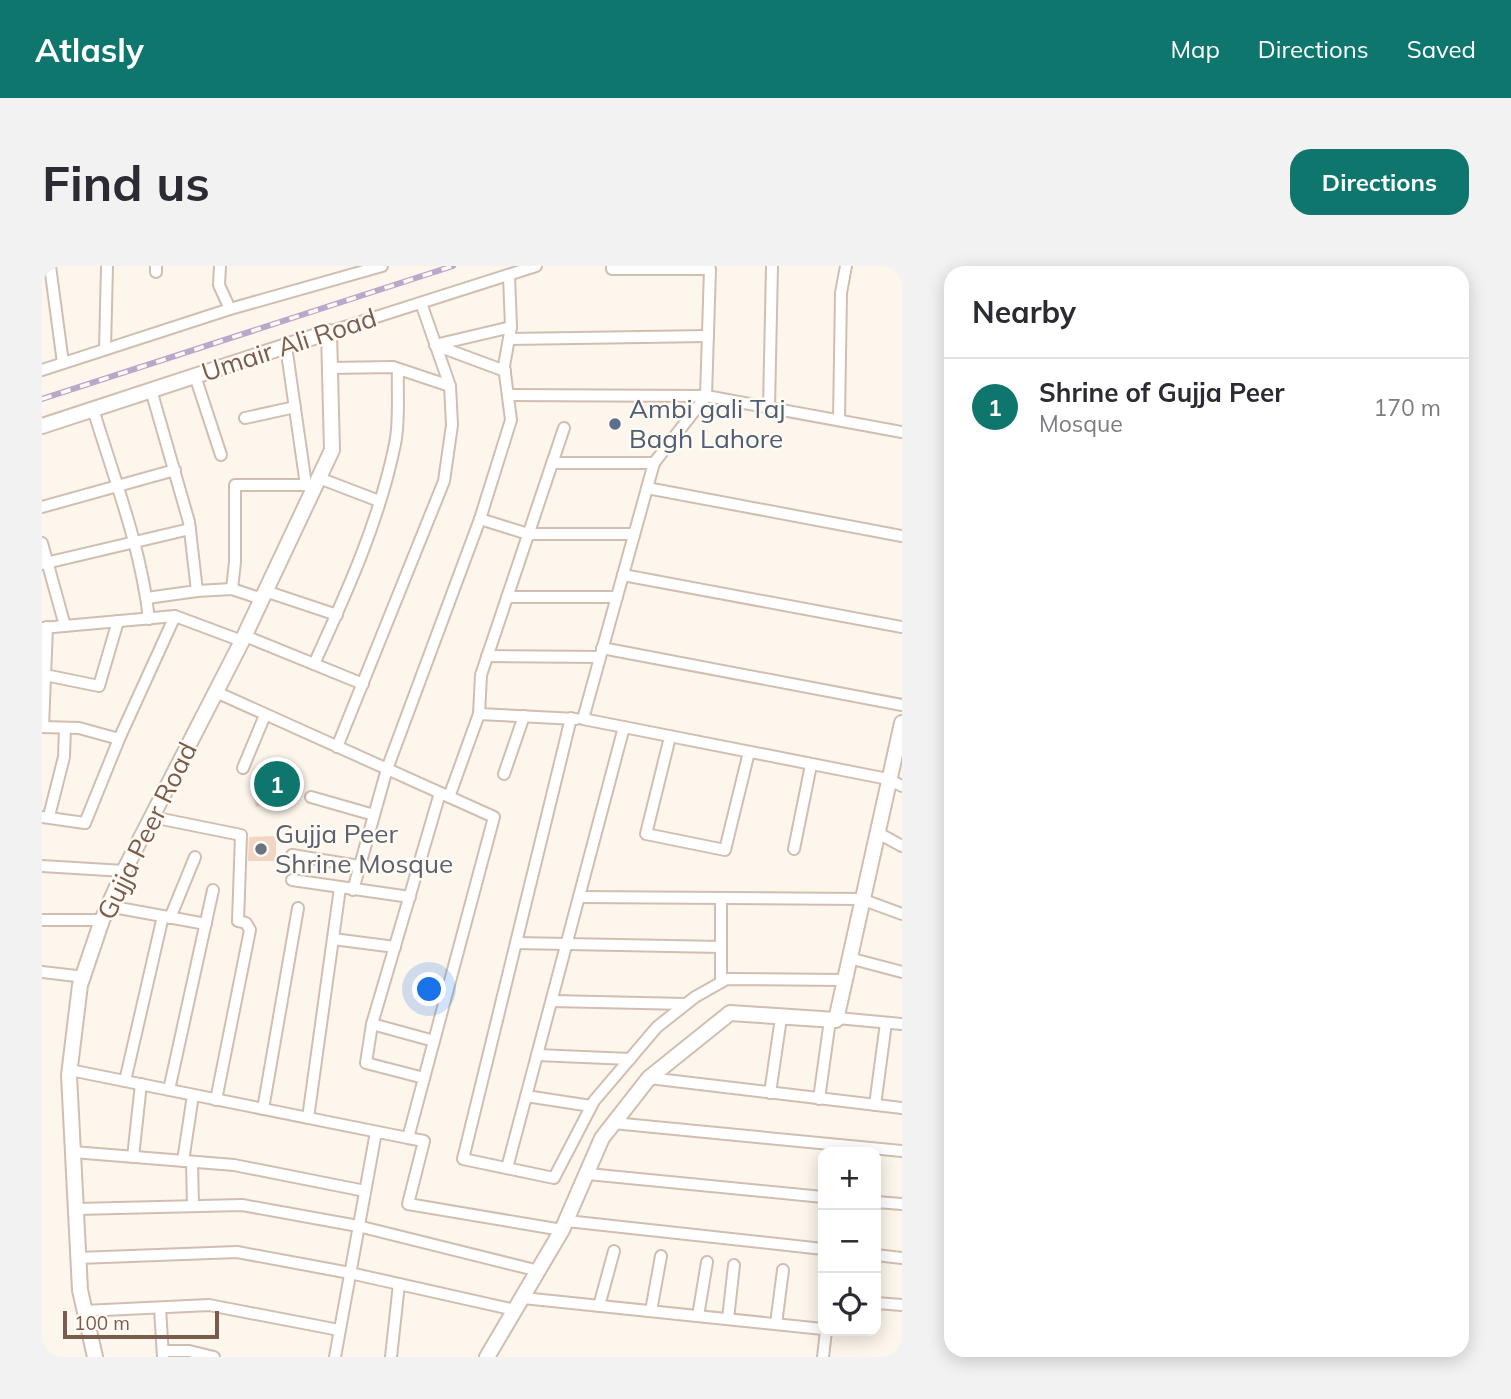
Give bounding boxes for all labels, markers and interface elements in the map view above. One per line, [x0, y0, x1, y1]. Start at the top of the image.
text: Atlasly [35, 29, 144, 70]
text: Map [1170, 34, 1220, 64]
text: Directions [1258, 34, 1369, 64]
text: Saved [1407, 34, 1476, 64]
button: Directions [1290, 149, 1469, 215]
text: Find us [42, 152, 210, 213]
text: Nearby [972, 293, 1076, 331]
street label: Umair Ali Road [197, 301, 380, 388]
text: Shrine of Gujja Peer [1039, 376, 1284, 409]
place label: Ambi gali Taj Bagh Lahore [629, 392, 785, 455]
text: 1 [988, 393, 1002, 422]
text: 170 m [1373, 393, 1441, 422]
text: Mosque [1039, 409, 1123, 438]
marker: Ambi gali Taj Bagh Lahore [607, 416, 623, 432]
street label: Gujja Peer Road [89, 737, 204, 925]
pin: 1 [254, 758, 300, 810]
place label: Gujja Peer Shrine Mosque [275, 817, 453, 880]
marker: Gujja Peer Shrine Mosque [253, 841, 269, 857]
your location [412, 972, 446, 1006]
map controls [818, 1147, 881, 1336]
button: + [818, 1147, 881, 1210]
button: − [818, 1210, 881, 1273]
button: locate [818, 1273, 881, 1336]
scale bar [63, 1308, 219, 1340]
text: 100 m [74, 1311, 130, 1335]

